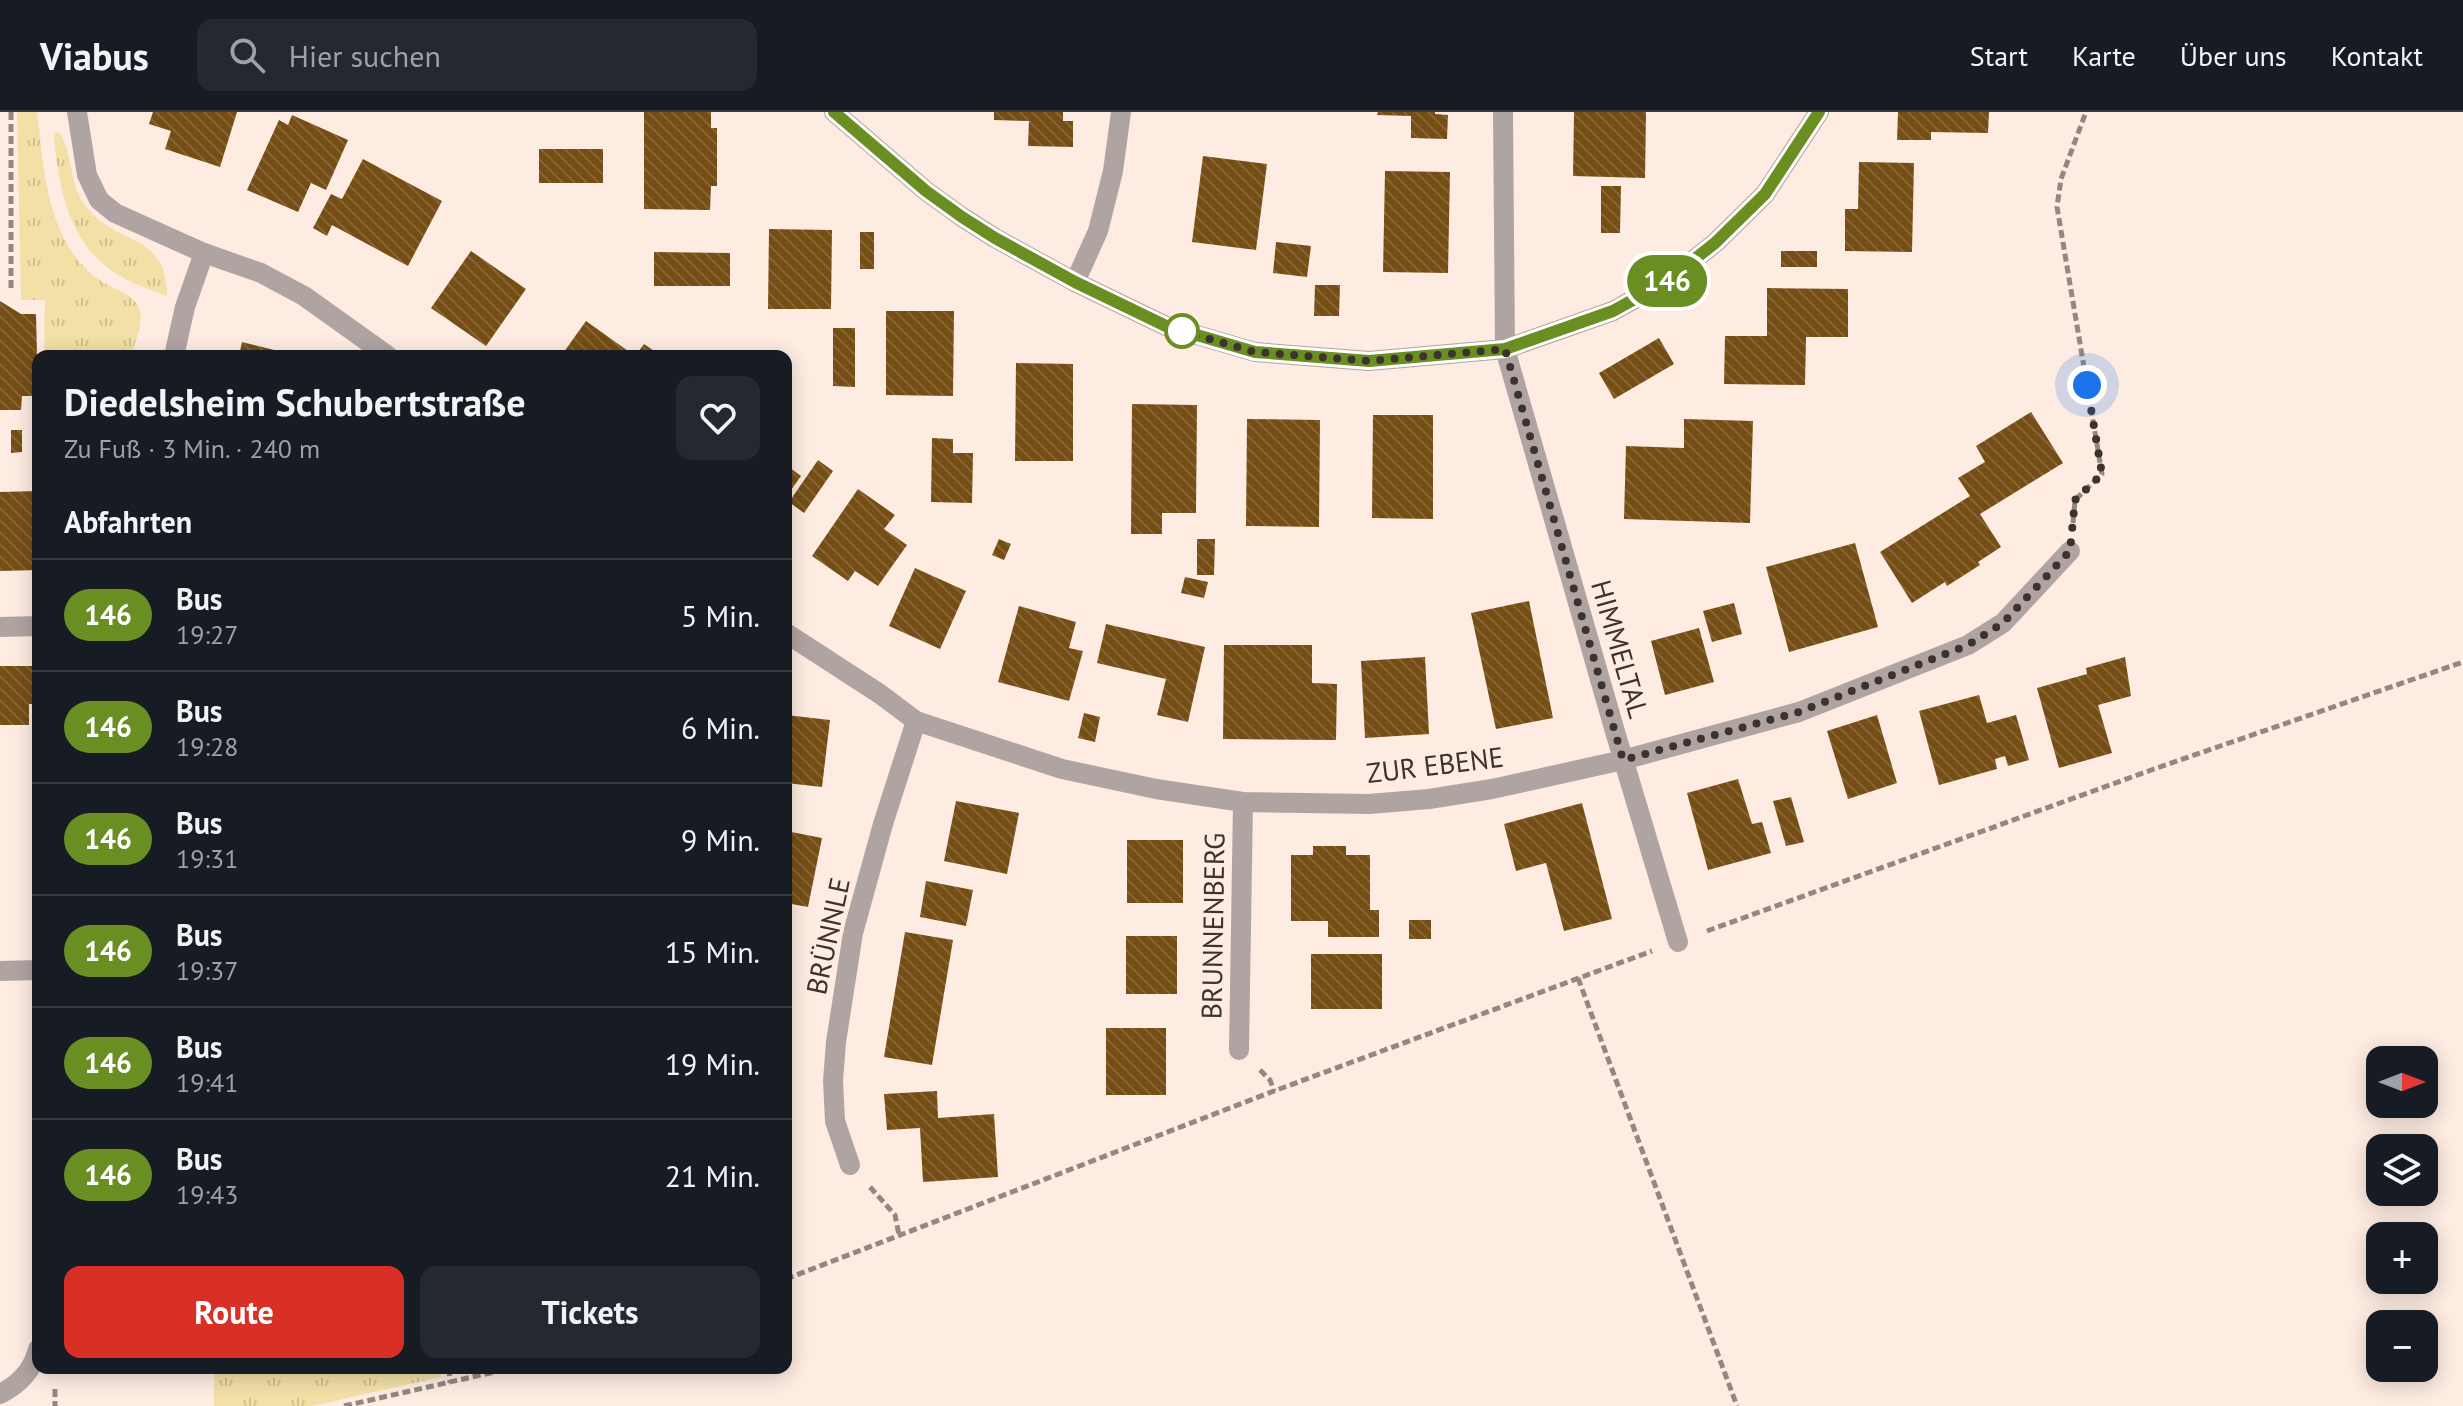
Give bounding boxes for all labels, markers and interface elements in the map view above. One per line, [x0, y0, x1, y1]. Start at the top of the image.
search box [197, 19, 757, 91]
text: Viabus [40, 31, 149, 80]
icon: search [225, 33, 269, 77]
text: Hier suchen [289, 36, 441, 75]
text: Start [1970, 37, 2028, 74]
text: Karte [2072, 37, 2136, 74]
text: Über uns [2180, 37, 2287, 74]
text: Kontakt [2331, 37, 2423, 74]
line badge: 146 [1621, 255, 1713, 307]
text: 146 [1643, 262, 1691, 299]
unlabelled marker [1165, 314, 1199, 348]
your location [2067, 365, 2107, 405]
button: heart [676, 376, 760, 460]
text: Diedelsheim Schubertstraße [64, 377, 525, 426]
text: Zu Fuß · 3 Min. · 240 m [64, 432, 320, 465]
text: Abfahrten [64, 502, 192, 541]
street label: HIMMELTAL [1583, 576, 1658, 722]
text: Bus [176, 579, 223, 618]
text: 146 [84, 596, 132, 633]
text: 5 Min. [681, 596, 760, 635]
text: 19:27 [176, 618, 238, 651]
text: Bus [176, 691, 223, 730]
text: 146 [84, 708, 132, 745]
text: 6 Min. [681, 708, 760, 747]
text: 19:28 [176, 730, 238, 763]
street label: ZUR EBENE [1364, 738, 1506, 791]
text: Bus [176, 803, 223, 842]
text: 146 [84, 820, 132, 857]
text: 9 Min. [681, 820, 760, 859]
street label: BRUNNENBERG [1192, 832, 1233, 1020]
text: 19:31 [176, 842, 238, 875]
street label: BRÜNNLE [797, 874, 858, 998]
text: Bus [176, 915, 223, 954]
text: 146 [84, 932, 132, 969]
text: 15 Min. [665, 932, 760, 971]
text: 19:37 [176, 954, 238, 987]
text: Bus [176, 1027, 223, 1066]
text: 146 [84, 1044, 132, 1081]
text: 19 Min. [665, 1044, 760, 1083]
north arrow [2366, 1046, 2438, 1118]
map controls [2366, 1046, 2438, 1382]
text: 19:41 [176, 1066, 238, 1099]
button: layers [2366, 1134, 2438, 1206]
text: Bus [176, 1139, 223, 1178]
text: 146 [84, 1156, 132, 1193]
text: 21 Min. [665, 1156, 760, 1195]
text: 19:43 [176, 1178, 238, 1211]
button: + [2366, 1222, 2438, 1294]
button: Route [64, 1266, 404, 1358]
button: Tickets [420, 1266, 760, 1358]
button: − [2366, 1310, 2438, 1382]

